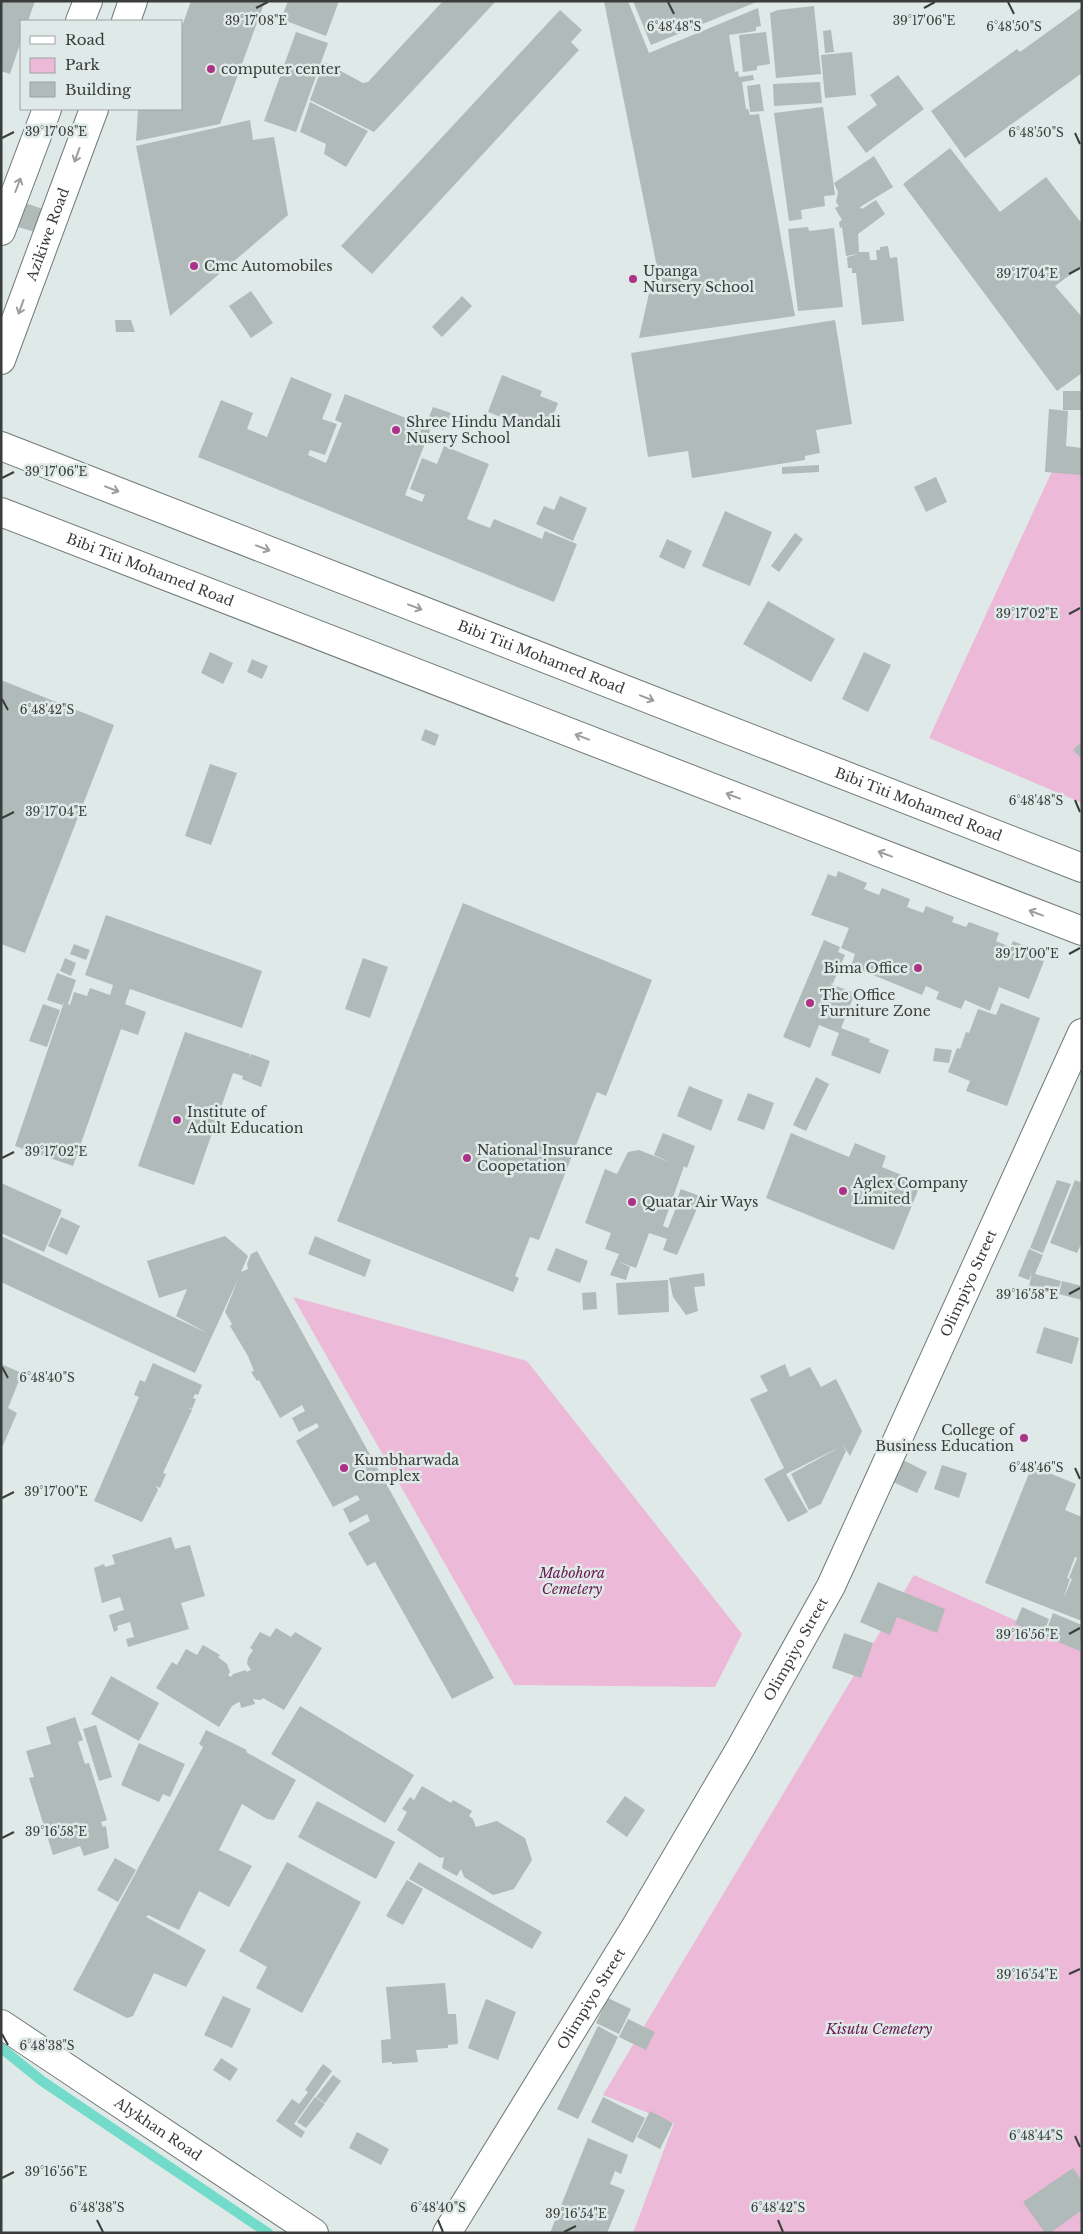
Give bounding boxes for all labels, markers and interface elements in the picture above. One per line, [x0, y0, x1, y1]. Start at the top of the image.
text: 39°17'08"E [225, 13, 287, 28]
text: 39°17'06"E [893, 13, 956, 28]
text: 6°48'48"S [647, 19, 701, 34]
text: 6°48'50"S [986, 19, 1042, 34]
legend [20, 20, 182, 110]
text: Road [65, 30, 105, 49]
text: Park [65, 55, 101, 74]
place label: computer center [221, 60, 341, 78]
marker: computer center [205, 63, 217, 75]
text: Building [65, 80, 132, 99]
text: 39°17'08"E [25, 124, 87, 139]
text: 6°48'50"S [1008, 125, 1064, 140]
one-way arrow [72, 146, 81, 162]
one-way arrow [14, 178, 24, 193]
street label: Azikiwe Road [22, 185, 73, 284]
place label: Cmc Automobiles [204, 257, 333, 275]
marker: Cmc Automobiles [188, 260, 200, 272]
place label: Upanga Nursery School [643, 262, 754, 296]
text: 39°17'04"E [996, 266, 1058, 281]
marker: Upanga Nursery School [627, 273, 639, 285]
one-way arrow [16, 299, 25, 314]
place label: Shree Hindu Mandali Nusery School [406, 413, 561, 447]
marker: Shree Hindu Mandali Nusery School [390, 424, 402, 436]
text: 39°17'06"E [25, 464, 88, 479]
one-way arrow [104, 485, 119, 494]
street label: Bibi Titi Mohamed Road [64, 529, 237, 611]
one-way arrow [255, 544, 270, 553]
one-way arrow [406, 603, 422, 612]
text: 39°17'02"E [996, 606, 1058, 621]
street label: Bibi Titi Mohamed Road [455, 616, 628, 698]
one-way arrow [639, 694, 655, 703]
text: 6°48'42"S [20, 702, 74, 717]
one-way arrow [575, 732, 590, 741]
street label: Bibi Titi Mohamed Road [832, 763, 1005, 845]
one-way arrow [726, 790, 741, 800]
text: 6°48'48"S [1009, 793, 1063, 808]
text: 39°17'04"E [25, 804, 87, 819]
one-way arrow [878, 849, 893, 858]
one-way arrow [1029, 908, 1044, 917]
text: 39°17'00"E [995, 946, 1059, 961]
place label: Bima Office [823, 959, 908, 977]
marker: Bima Office [912, 962, 924, 974]
place label: The Office Furniture Zone [820, 986, 931, 1020]
marker: The Office Furniture Zone [804, 997, 816, 1009]
place label: Institute of Adult Education [186, 1103, 304, 1137]
marker: Institute of Adult Education [171, 1114, 183, 1126]
place label: National Insurance Coopetation [477, 1141, 613, 1175]
text: 39°17'02"E [25, 1144, 87, 1159]
marker: National Insurance Coopetation [461, 1152, 473, 1164]
place label: Aglex Company Limited [852, 1174, 968, 1208]
marker: Aglex Company Limited [837, 1185, 849, 1197]
place label: Quatar Air Ways [642, 1193, 758, 1211]
marker: Quatar Air Ways [626, 1196, 638, 1208]
street label: Olimpiyo Street [936, 1226, 1001, 1340]
text: 39°16'58"E [996, 1287, 1058, 1302]
text: 6°48'40"S [19, 1370, 75, 1385]
place label: College of Business Education [875, 1421, 1016, 1455]
marker: College of Business Education [1018, 1432, 1030, 1444]
place label: Kumbharwada Complex [354, 1451, 459, 1485]
text: 6°48'46"S [1009, 1460, 1064, 1475]
marker: Kumbharwada Complex [338, 1462, 350, 1474]
text: 39°17'00"E [24, 1484, 88, 1499]
park label: Mabohora Cemetery [538, 1564, 605, 1598]
street label: Olimpiyo Street [760, 1594, 832, 1704]
text: 39°16'56"E [996, 1627, 1058, 1642]
text: 39°16'58"E [25, 1824, 87, 1839]
street label: Olimpiyo Street [553, 1944, 630, 2053]
text: 39°16'54"E [996, 1967, 1058, 1982]
park label: Kisutu Cemetery [825, 2020, 933, 2038]
text: 6°48'38"S [19, 2038, 75, 2053]
street label: Alykhan Road [110, 2093, 206, 2165]
text: 6°48'44"S [1009, 2128, 1063, 2143]
text: 39°16'56"E [25, 2164, 87, 2179]
text: 6°48'38"S [69, 2200, 125, 2215]
text: 6°48'40"S [410, 2200, 466, 2215]
text: 6°48'42"S [751, 2200, 805, 2215]
text: 39°16'54"E [545, 2206, 607, 2221]

